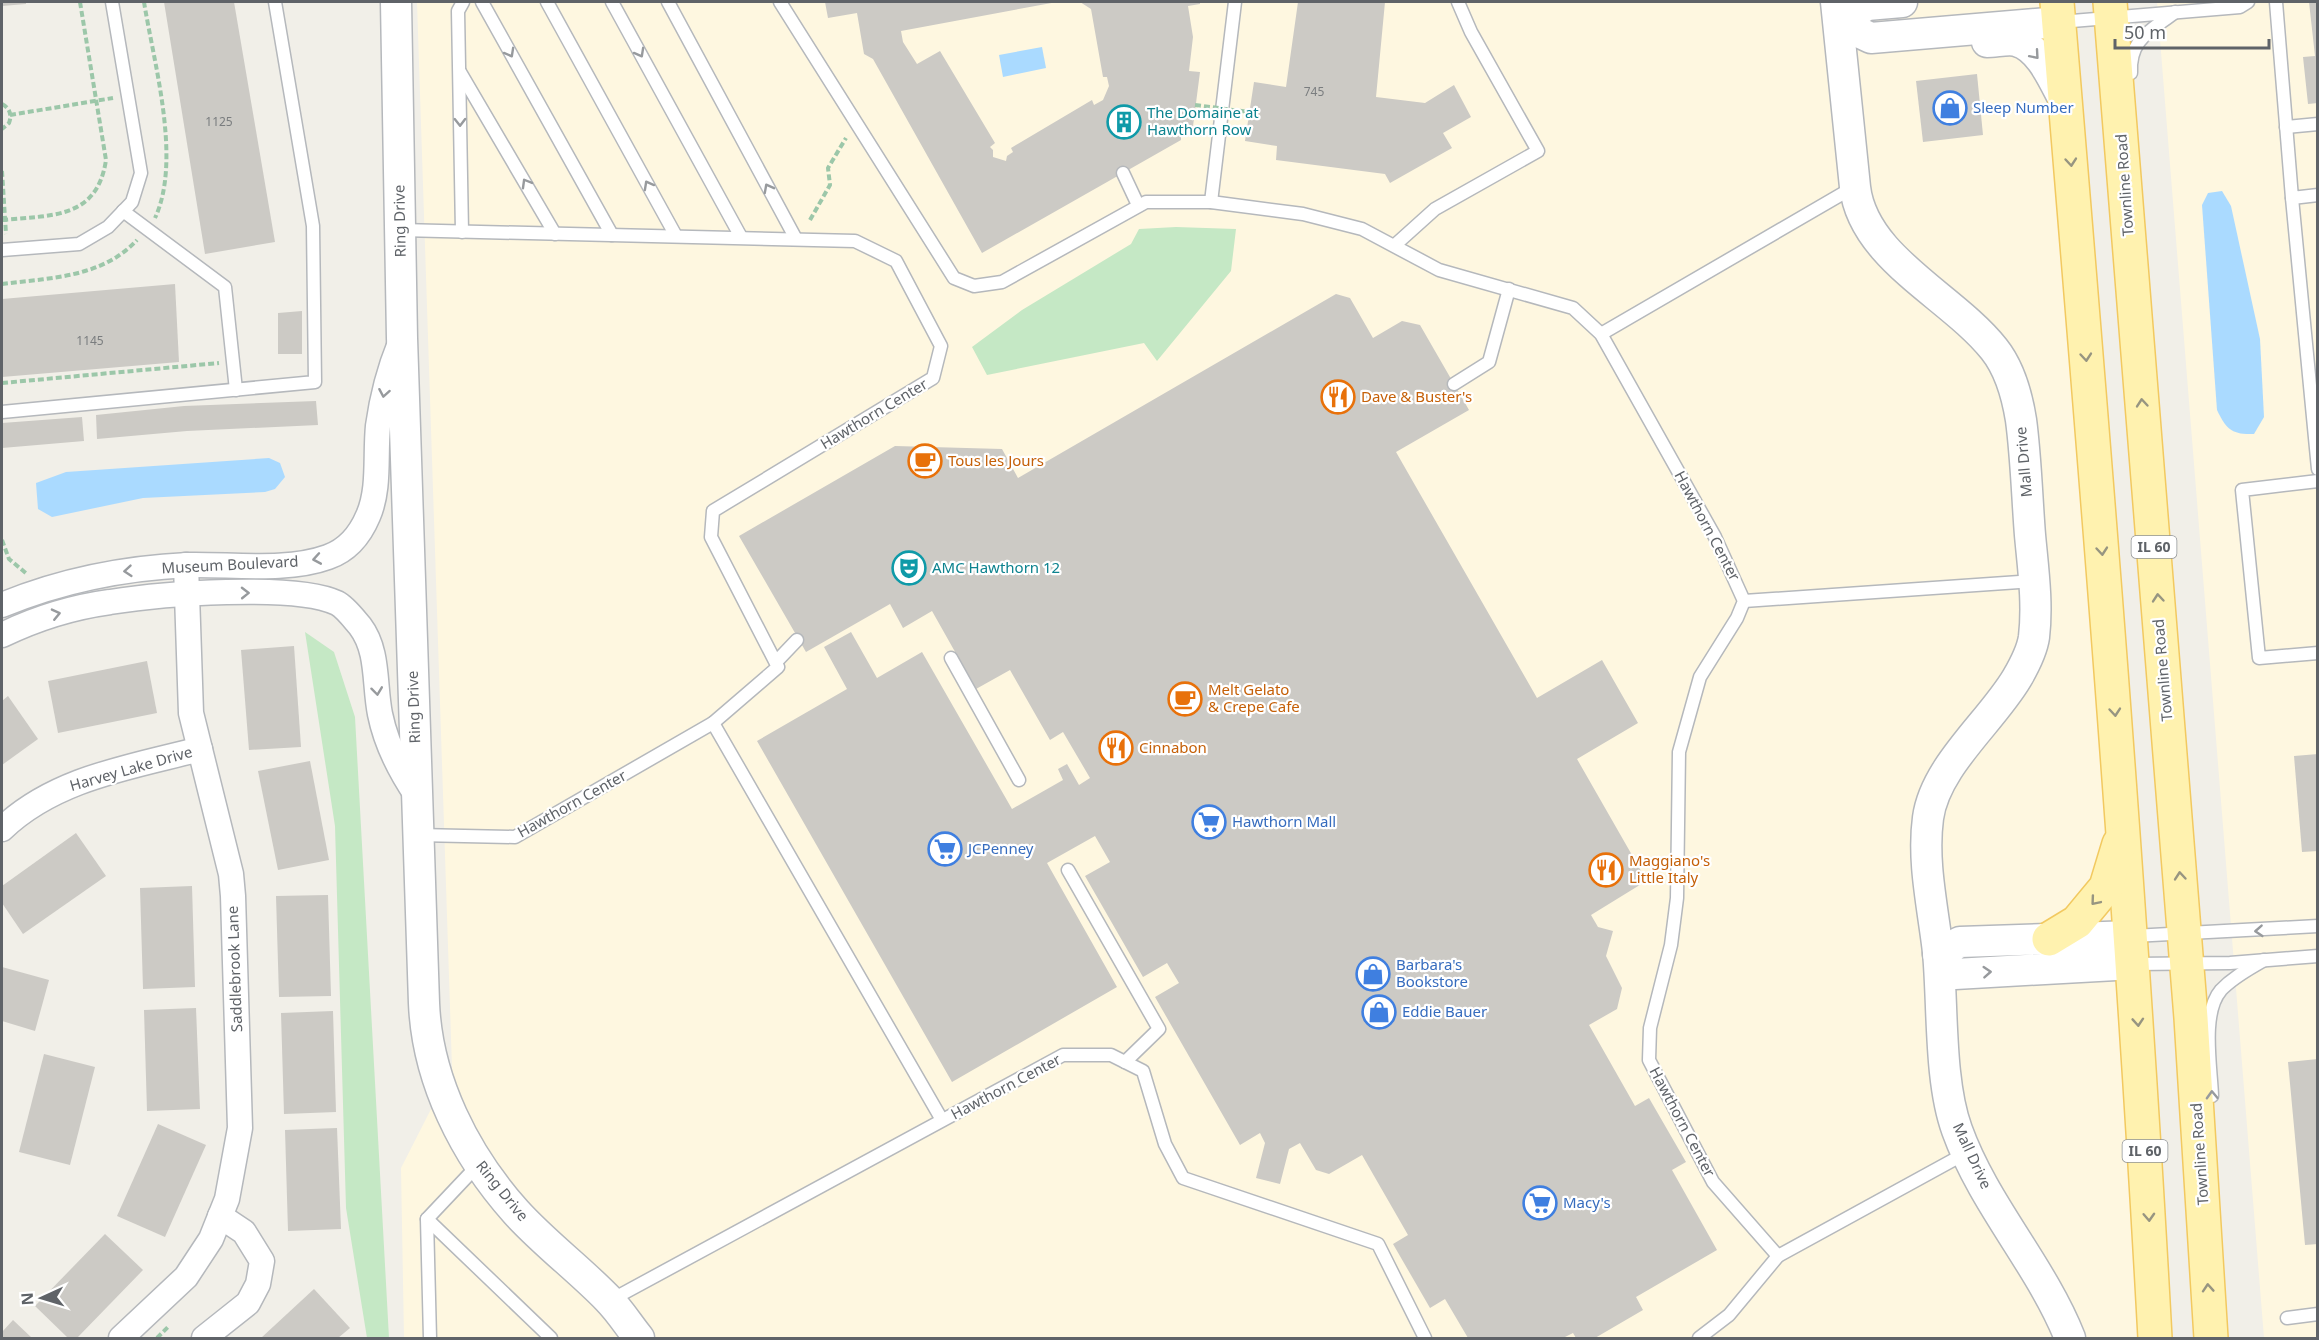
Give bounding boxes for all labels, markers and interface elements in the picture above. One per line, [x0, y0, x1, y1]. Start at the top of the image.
scale bar [2115, 12, 2270, 50]
text: 50 m [2124, 20, 2166, 44]
one-way arrow [503, 47, 514, 57]
one-way arrow [633, 47, 644, 57]
one-way arrow [2027, 48, 2038, 59]
house number: 745 [1304, 83, 1324, 100]
shop icon: Sleep Number [1932, 90, 1968, 126]
place label: Sleep Number [1973, 97, 2074, 117]
place label: The Domaine at Hawthorn Row [1147, 102, 1259, 139]
building icon: The Domaine at Hawthorn Row [1106, 104, 1142, 140]
house number: 1125 [205, 113, 233, 130]
one-way arrow [454, 117, 466, 126]
street label: Townline Road [2110, 133, 2138, 237]
one-way arrow [2064, 158, 2077, 167]
one-way arrow [522, 179, 533, 189]
one-way arrow [644, 181, 655, 191]
street label: Ring Drive [388, 184, 410, 258]
one-way arrow [764, 184, 775, 194]
house number: 1145 [76, 332, 104, 349]
one-way arrow [2079, 352, 2092, 361]
street label: Hawthorn Center [816, 373, 931, 453]
restaurant icon: Dave & Buster's [1320, 379, 1356, 415]
place label: Dave & Buster's [1361, 386, 1472, 406]
one-way arrow [378, 388, 391, 398]
one-way arrow [2136, 399, 2149, 408]
street label: Mall Drive [2010, 426, 2036, 498]
cafe icon: Tous les Jours [907, 443, 943, 479]
place label: Tous les Jours [948, 450, 1044, 470]
street label: Hawthorn Center [1670, 467, 1745, 584]
road number: IL 60 [2132, 536, 2176, 558]
one-way arrow [2095, 547, 2108, 556]
street label: Museum Boulevard [161, 550, 299, 578]
theatre icon: AMC Hawthorn 12 [891, 550, 927, 586]
one-way arrow [312, 552, 322, 565]
place label: AMC Hawthorn 12 [932, 557, 1060, 577]
one-way arrow [124, 564, 133, 577]
one-way arrow [240, 587, 249, 599]
one-way arrow [2152, 593, 2165, 602]
one-way arrow [51, 609, 61, 622]
street label: Townline Road [2148, 618, 2176, 722]
street label: Ring Drive [402, 670, 424, 744]
place label: Melt Gelato & Crepe Cafe [1208, 679, 1300, 716]
cafe icon: Melt Gelato & Crepe Cafe [1167, 681, 1203, 717]
one-way arrow [370, 687, 383, 696]
one-way arrow [2108, 707, 2121, 716]
restaurant icon: Cinnabon [1098, 730, 1134, 766]
place label: Cinnabon [1139, 737, 1207, 757]
street label: Harvey Lake Drive [67, 741, 194, 795]
street label: Hawthorn Center [513, 765, 630, 841]
supermarket icon: Hawthorn Mall [1191, 804, 1227, 840]
place label: Hawthorn Mall [1232, 811, 1336, 831]
supermarket icon: JCPenney [927, 831, 963, 867]
place label: JCPenney [966, 838, 1034, 858]
place label: Maggiano's Little Italy [1629, 850, 1710, 887]
restaurant icon: Maggiano's Little Italy [1588, 852, 1624, 888]
one-way arrow [2174, 871, 2187, 880]
one-way arrow [2091, 894, 2102, 905]
street label: Saddlebrook Lane [222, 905, 246, 1033]
one-way arrow [2255, 924, 2264, 937]
place label: Barbara's Bookstore [1396, 954, 1468, 991]
shop icon: Barbara's Bookstore [1355, 956, 1391, 992]
one-way arrow [1982, 966, 1992, 979]
shop icon: Eddie Bauer [1361, 994, 1397, 1030]
place label: Eddie Bauer [1402, 1001, 1487, 1021]
one-way arrow [2131, 1018, 2144, 1027]
street label: Hawthorn Center [947, 1049, 1064, 1124]
street label: Hawthorn Center [1645, 1063, 1720, 1180]
one-way arrow [2206, 1091, 2218, 1100]
street label: Townline Road [2185, 1102, 2213, 1206]
street label: Mall Drive [1949, 1119, 1997, 1192]
road number: IL 60 [2122, 1140, 2168, 1162]
street label: Ring Drive [472, 1156, 533, 1225]
supermarket icon: Macy's [1522, 1185, 1558, 1221]
place label: Macy's [1563, 1192, 1611, 1212]
one-way arrow [2142, 1213, 2155, 1222]
north arrow [12, 1268, 72, 1328]
one-way arrow [2202, 1284, 2215, 1293]
text: N [16, 1292, 38, 1306]

